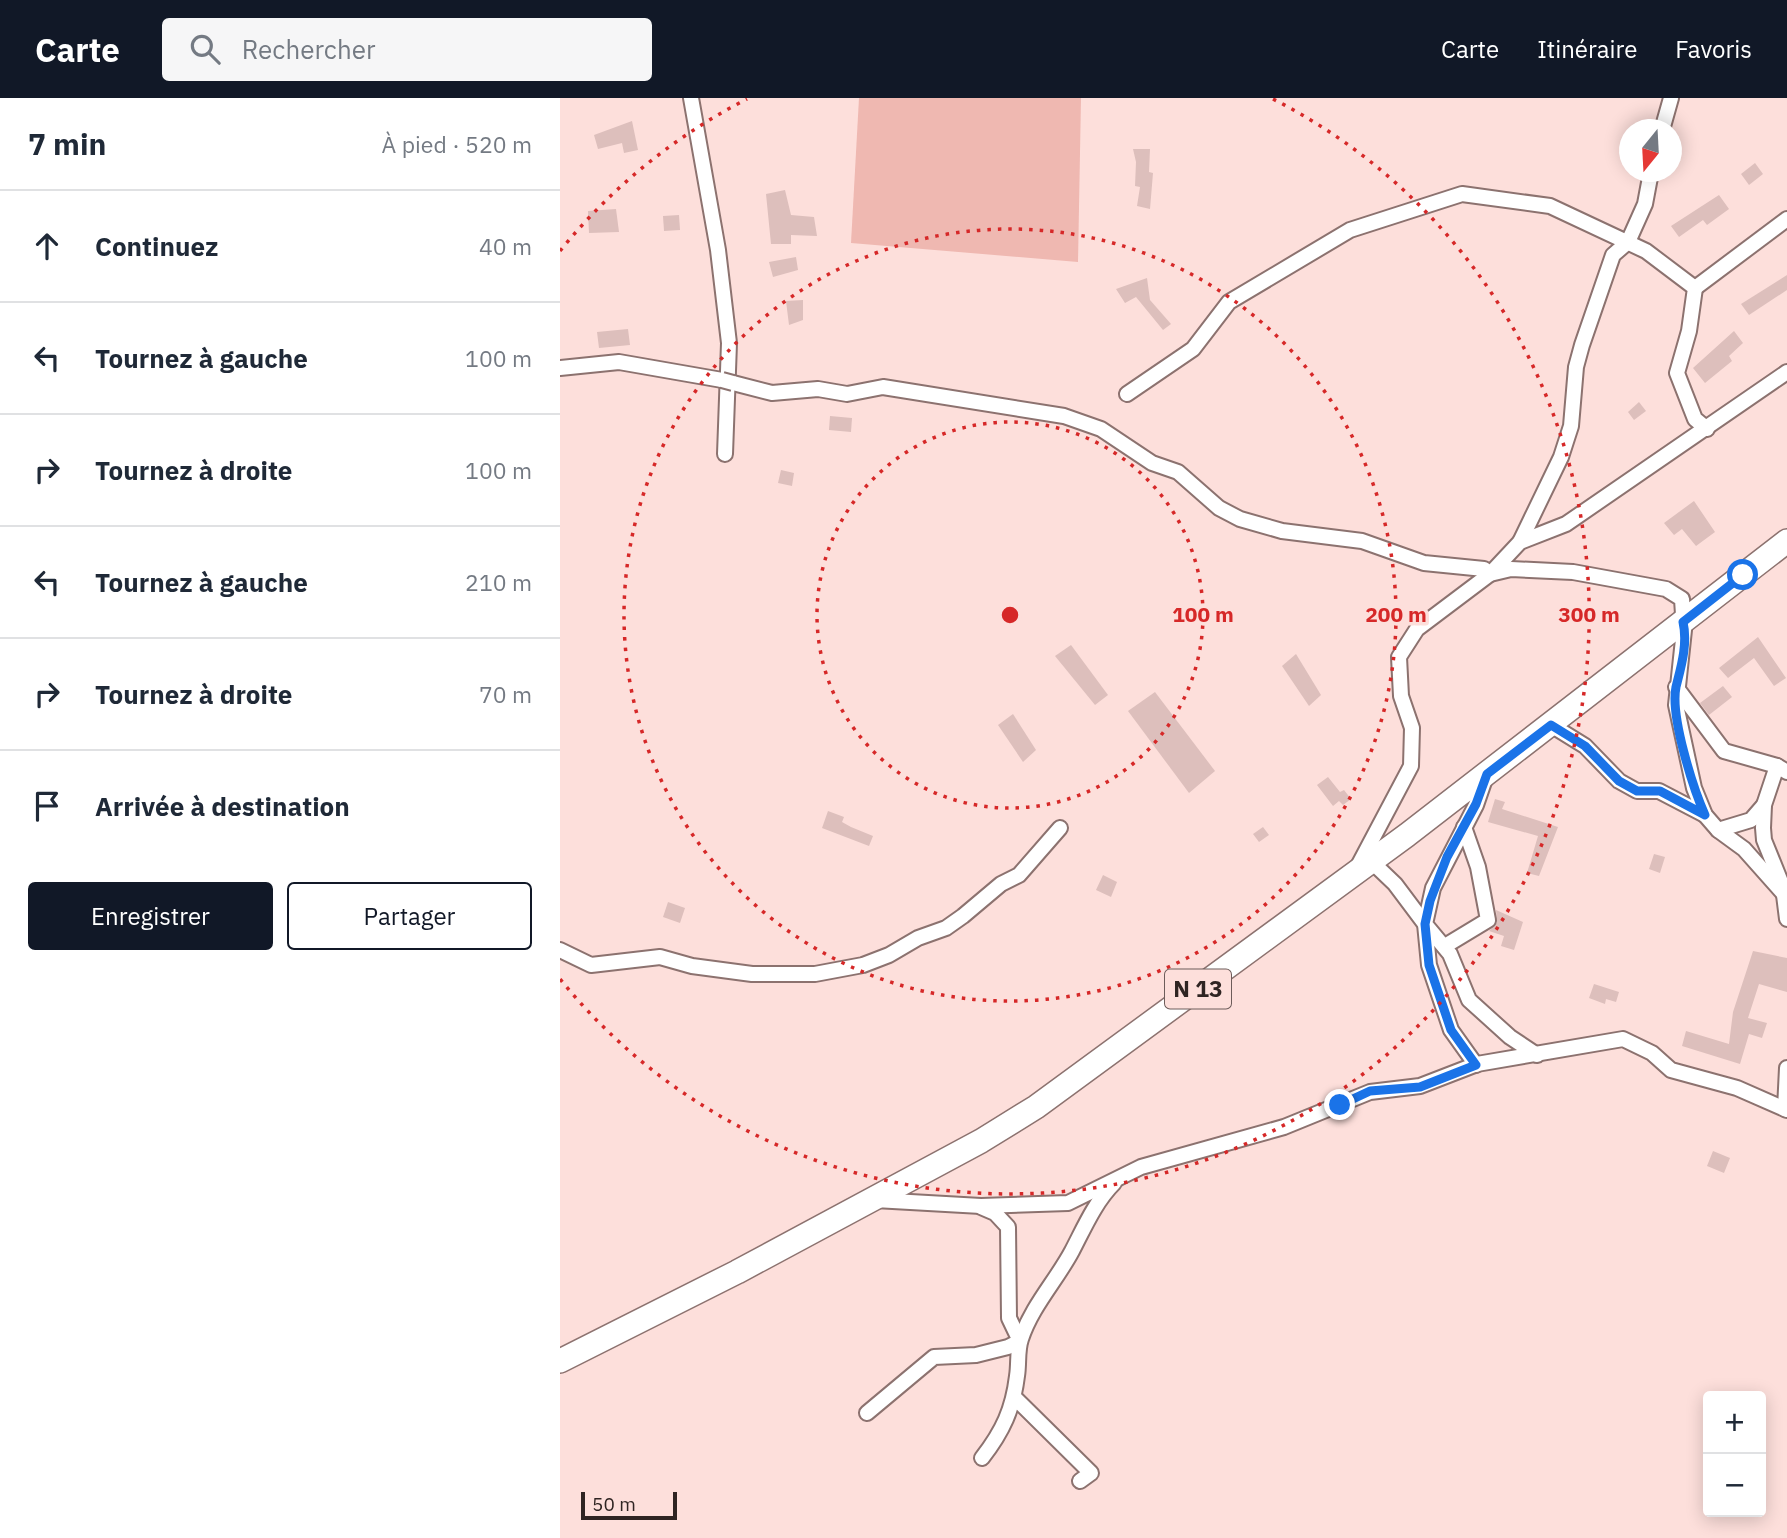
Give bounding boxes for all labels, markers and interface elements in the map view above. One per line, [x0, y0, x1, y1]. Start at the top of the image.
search box [162, 18, 652, 81]
text: Carte [35, 28, 120, 71]
icon: search [186, 30, 224, 68]
text: Rechercher [242, 32, 376, 66]
text: Carte [1441, 33, 1499, 65]
text: Itinéraire [1537, 33, 1637, 65]
text: Favoris [1675, 33, 1752, 65]
north arrow [1619, 119, 1682, 182]
text: 7 min [28, 124, 106, 163]
text: À pied · 520 m [382, 129, 532, 159]
icon: ahead [28, 227, 66, 265]
text: Continuez [95, 229, 218, 263]
text: 40 m [479, 231, 532, 261]
icon: left [28, 339, 66, 377]
text: Tournez à gauche [95, 341, 308, 375]
text: 100 m [465, 343, 532, 373]
icon: right [28, 451, 66, 489]
text: Tournez à droite [95, 453, 292, 487]
text: 100 m [465, 455, 532, 485]
route start [1727, 559, 1758, 590]
icon: left [28, 563, 66, 601]
text: Tournez à gauche [95, 565, 308, 599]
text: 210 m [465, 567, 532, 597]
text: 100 m [1172, 600, 1234, 628]
text: 200 m [1365, 600, 1427, 628]
text: 300 m [1558, 600, 1620, 628]
centre of rings [998, 603, 1022, 627]
icon: right [28, 675, 66, 713]
text: Tournez à droite [95, 677, 292, 711]
text: 70 m [479, 679, 532, 709]
icon: arrive [28, 787, 66, 825]
text: Arrivée à destination [95, 789, 350, 823]
button: Enregistrer [28, 882, 273, 950]
button: Partager [287, 882, 532, 950]
road number: N 13 [1165, 970, 1231, 1009]
route end [1324, 1089, 1355, 1120]
map controls [1703, 1391, 1766, 1517]
button: + [1703, 1391, 1766, 1454]
button: − [1703, 1454, 1766, 1517]
scale bar [581, 1489, 677, 1521]
text: 50 m [592, 1492, 636, 1516]

